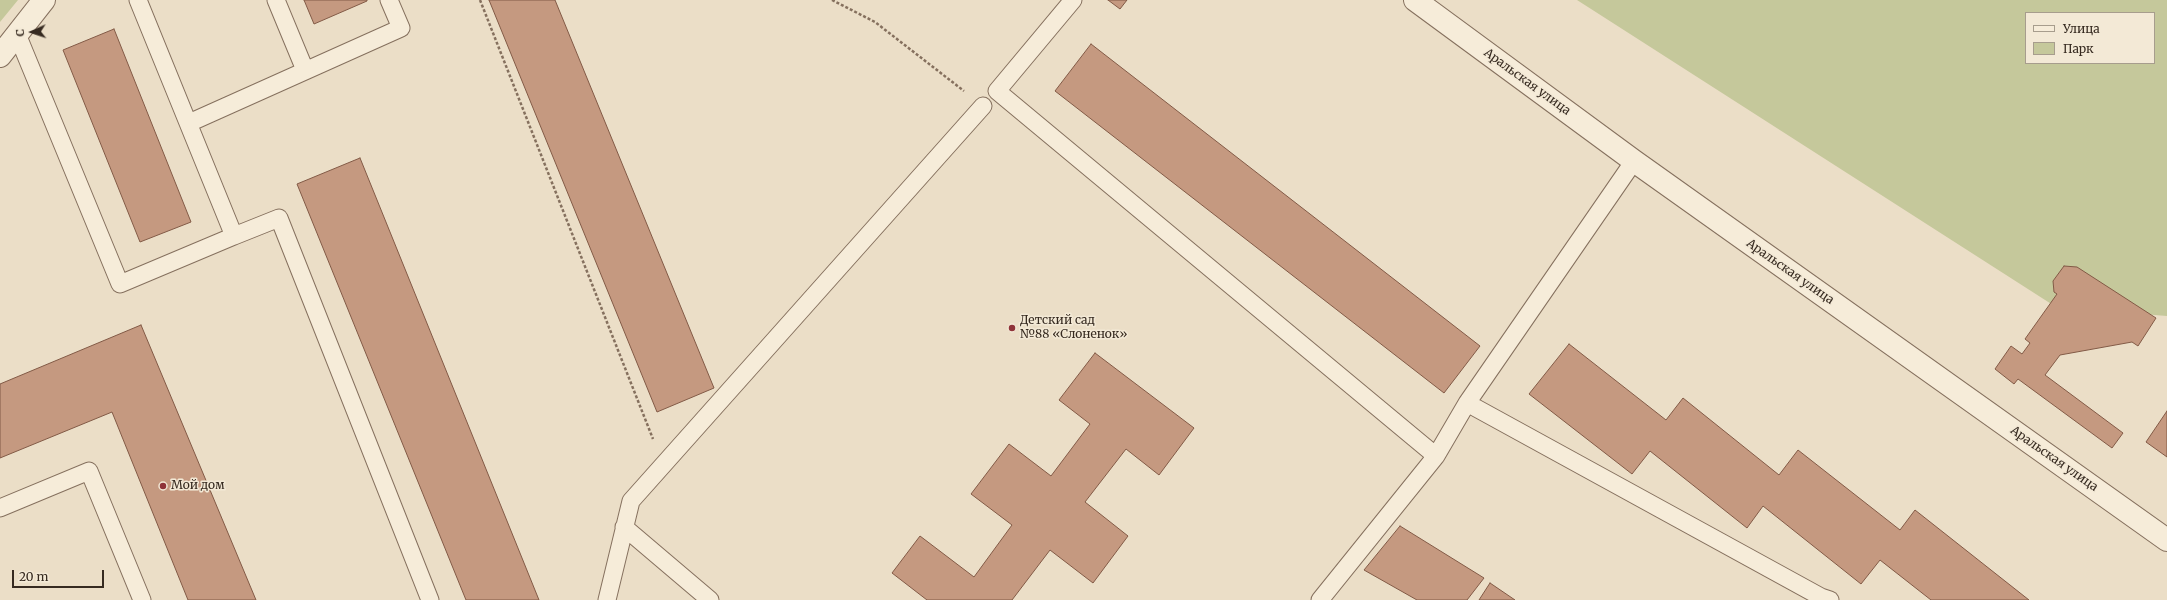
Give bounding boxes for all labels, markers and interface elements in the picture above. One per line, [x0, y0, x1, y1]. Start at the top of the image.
north arrow [12, 12, 52, 52]
legend [2025, 12, 2155, 64]
text: Улица [2063, 21, 2100, 36]
text: С [13, 29, 27, 37]
text: Парк [2063, 41, 2094, 56]
street label: Аральская улица [1481, 46, 1573, 118]
street label: Аральская улица [1743, 236, 1837, 308]
place label: Детский сад №88 «Слоненок» [1020, 314, 1127, 342]
marker: Детский сад №88 «Слоненок» [1007, 323, 1017, 333]
street label: Аральская улица [2007, 423, 2101, 495]
place label: Мой дом [171, 479, 225, 493]
marker: Мой дом [158, 481, 168, 491]
scale bar [14, 562, 106, 588]
text: 20 m [19, 569, 48, 584]

